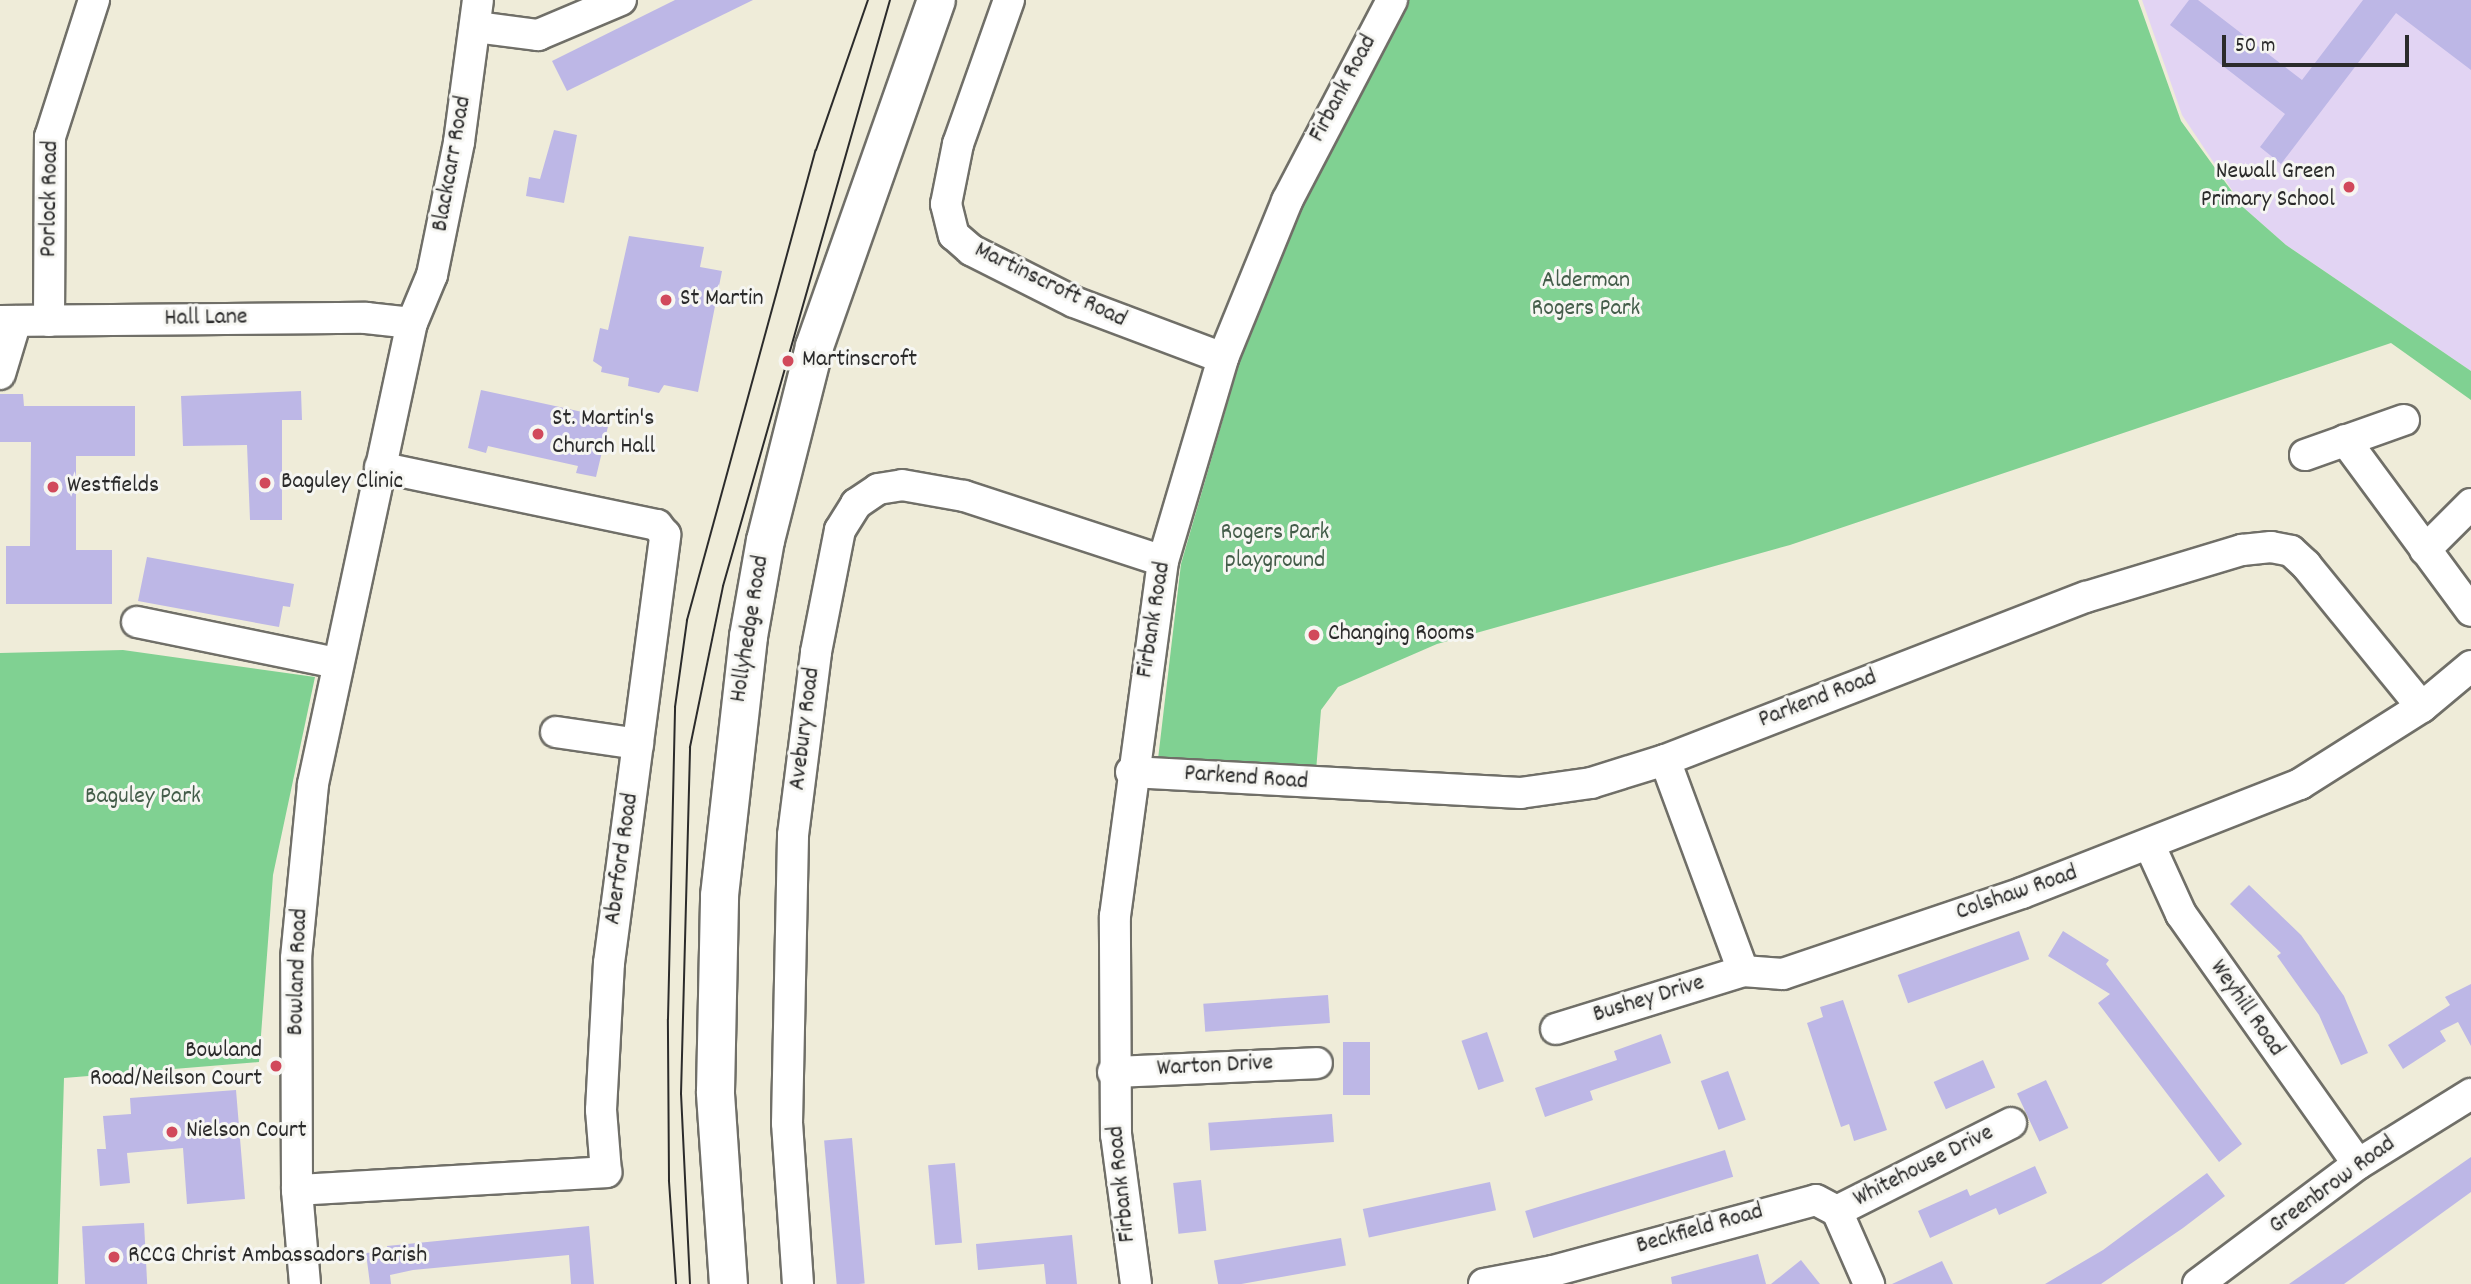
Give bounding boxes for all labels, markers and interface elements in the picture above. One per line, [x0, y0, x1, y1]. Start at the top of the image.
scale bar [2226, 21, 2413, 65]
street label: Firbank Road [1304, 31, 1384, 147]
text: 50 m [2235, 32, 2275, 62]
street label: Blackcarr Road [427, 94, 479, 234]
street label: Porlock Road [36, 140, 66, 258]
place label: Newall Green Primary School [2201, 159, 2335, 215]
marker: Newall Green Primary School [2341, 179, 2357, 195]
street label: Martinscroft Road [969, 237, 1131, 335]
park label: Alderman Rogers Park [1532, 268, 1640, 324]
place label: St Martin [680, 286, 763, 314]
marker: St Martin [658, 292, 674, 308]
street label: Hall Lane [164, 304, 248, 334]
place label: Martinscroft [802, 347, 917, 375]
marker: Martinscroft [780, 353, 796, 369]
place label: St. Martin's Church Hall [552, 406, 655, 462]
marker: St. Martin's Church Hall [530, 426, 546, 442]
place label: Baguley Clinic [281, 469, 403, 497]
place label: Westfields [67, 473, 159, 501]
marker: Baguley Clinic [255, 473, 275, 493]
marker: Westfields [45, 479, 61, 495]
park label: Rogers Park playground [1221, 520, 1329, 576]
street label: Hollyhedge Road [725, 553, 777, 705]
street label: Firbank Road [1132, 560, 1178, 680]
place label: Changing Rooms [1328, 621, 1475, 649]
marker: Changing Rooms [1306, 627, 1322, 643]
street label: Parkend Road [1755, 664, 1881, 736]
street label: Avebury Road [784, 666, 828, 792]
street label: Parkend Road [1183, 760, 1309, 798]
park label: Baguley Park [85, 784, 201, 812]
street label: Aberford Road [600, 791, 646, 927]
street label: Colshaw Road [1953, 860, 2081, 928]
street label: Bowland Road [282, 908, 316, 1036]
street label: Weyhill Road [2202, 955, 2290, 1063]
street label: Bushey Drive [1590, 969, 1708, 1031]
place label: Bowland Road/Neilson Court [90, 1038, 262, 1094]
street label: Warton Drive [1156, 1050, 1274, 1084]
marker: Bowland Road/Neilson Court [268, 1058, 284, 1074]
place label: Nielson Court [186, 1118, 307, 1146]
street label: Whitehouse Drive [1849, 1119, 1999, 1215]
marker: Nielson Court [164, 1124, 180, 1140]
street label: Firbank Road [1103, 1124, 1143, 1244]
street label: Greenbrow Road [2264, 1131, 2402, 1241]
street label: Beckfield Road [1633, 1198, 1767, 1262]
place label: RCCG Christ Ambassadors Parish [128, 1243, 427, 1271]
marker: RCCG Christ Ambassadors Parish [106, 1249, 122, 1265]

